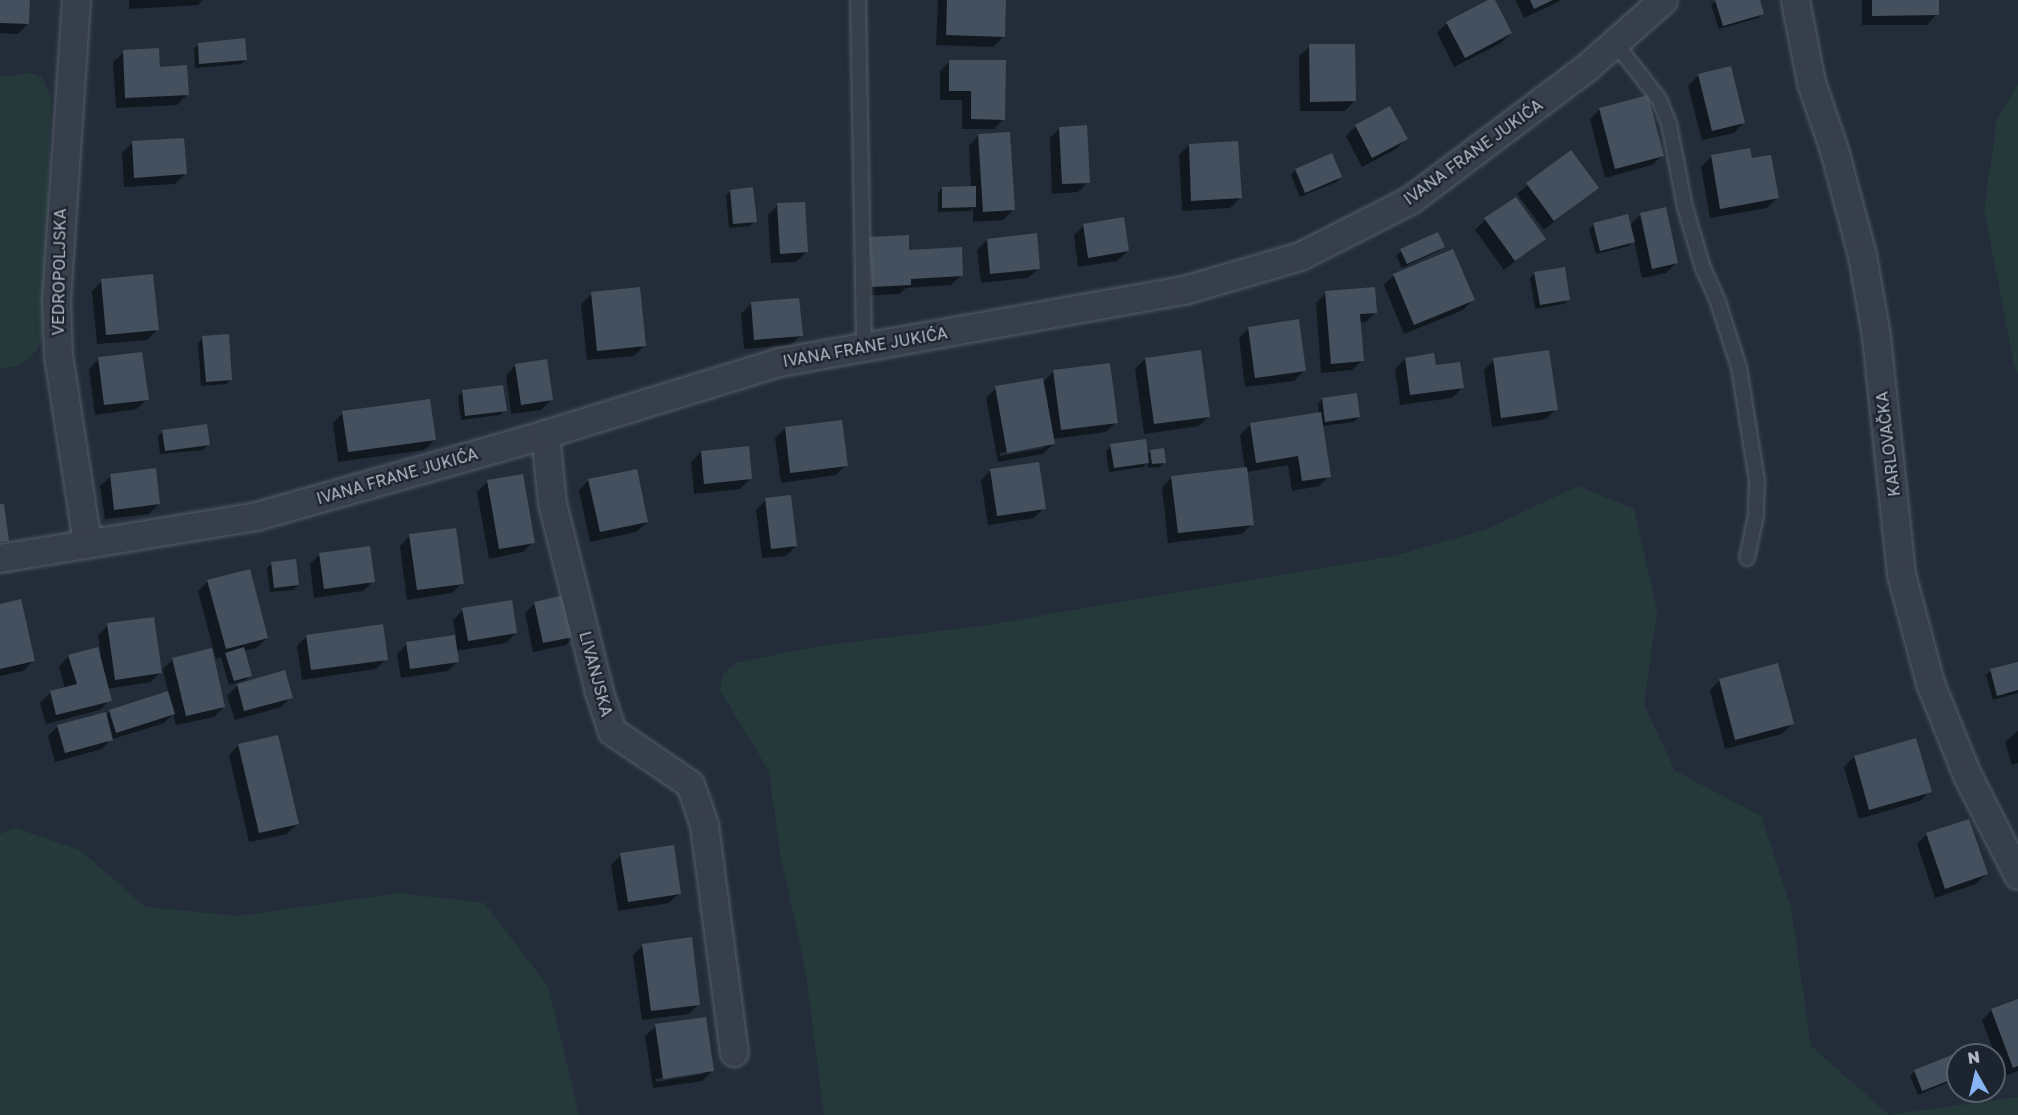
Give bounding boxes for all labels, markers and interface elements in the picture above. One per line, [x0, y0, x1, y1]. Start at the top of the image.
street label: IVANA FRANE JUKIĆA [1400, 95, 1546, 209]
street label: VEDROPOLJSKA [48, 208, 70, 336]
street label: IVANA FRANE JUKIĆA [781, 323, 949, 371]
street label: KARLOVAČKA [1872, 390, 1904, 498]
street label: IVANA FRANE JUKIĆA [314, 444, 480, 508]
street label: LIVANJSKA [575, 629, 617, 719]
north arrow [1946, 1043, 2006, 1103]
text: N [1966, 1046, 1981, 1068]

